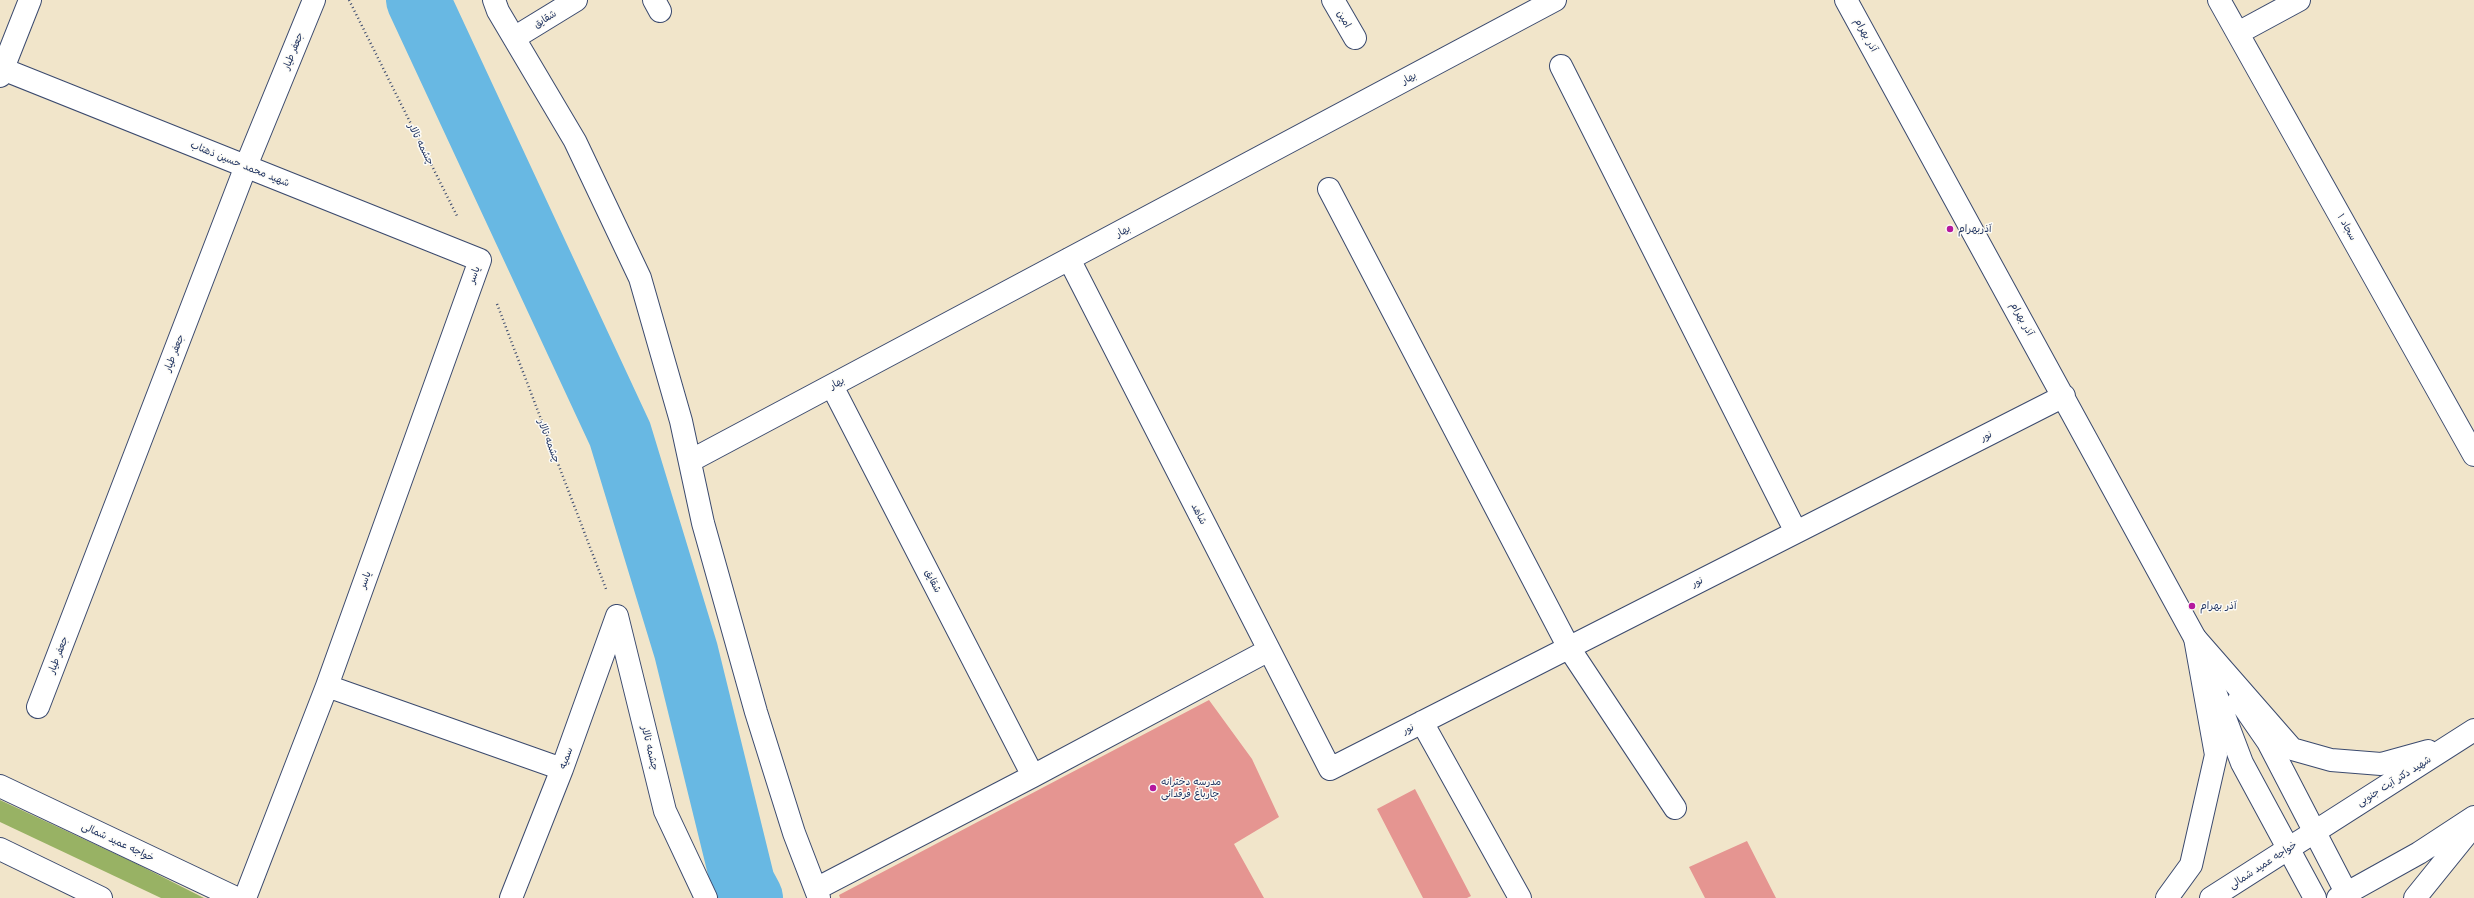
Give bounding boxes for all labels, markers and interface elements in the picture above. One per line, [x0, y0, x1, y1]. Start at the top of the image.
street label: شقایق [531, 7, 559, 31]
street label: امین [1334, 8, 1354, 30]
street label: آذر بهرام [1852, 16, 1880, 54]
street label: جعفر طیار [280, 31, 306, 71]
street label: بهار [1399, 69, 1419, 87]
street label: چشمه تالار [405, 121, 437, 167]
street label: شهید محمد حسین ذهتاب [189, 139, 291, 189]
street label: سجاد ۱ [2335, 212, 2359, 242]
street label: بهار [1113, 222, 1133, 240]
place label: آذربهرام [1958, 223, 1991, 235]
marker: آذربهرام [1945, 224, 1955, 234]
street label: یاسر [465, 265, 483, 285]
street label: آذر بهرام [2008, 300, 2036, 338]
street label: جعفر طیار [161, 333, 187, 373]
street label: بهار [827, 374, 847, 392]
street label: چشمه تالار [535, 418, 563, 464]
street label: نور [1978, 428, 1994, 444]
street label: شاهد [1189, 501, 1209, 527]
street label: شقایق [922, 567, 944, 595]
street label: یاسر [356, 570, 374, 590]
street label: نور [1689, 574, 1705, 590]
place label: آذر بهرام [2200, 600, 2236, 612]
marker: آذر بهرام [2187, 601, 2197, 611]
street label: جعفر طیار [45, 635, 71, 675]
street label: نور [1400, 721, 1416, 737]
street label: چشمه تالار [639, 724, 661, 772]
street label: سمیه [557, 746, 575, 770]
street label: شهید دکتر آیت جنوبی [2355, 753, 2433, 809]
place label: مدرسه دخترانه چارباغ فرقدانی [1161, 776, 1221, 800]
marker: مدرسه دخترانه چارباغ فرقدانی [1148, 783, 1158, 793]
street label: خواجه عمید شمالی [80, 820, 156, 864]
street label: خواجه عمید شمالی [2227, 839, 2299, 891]

